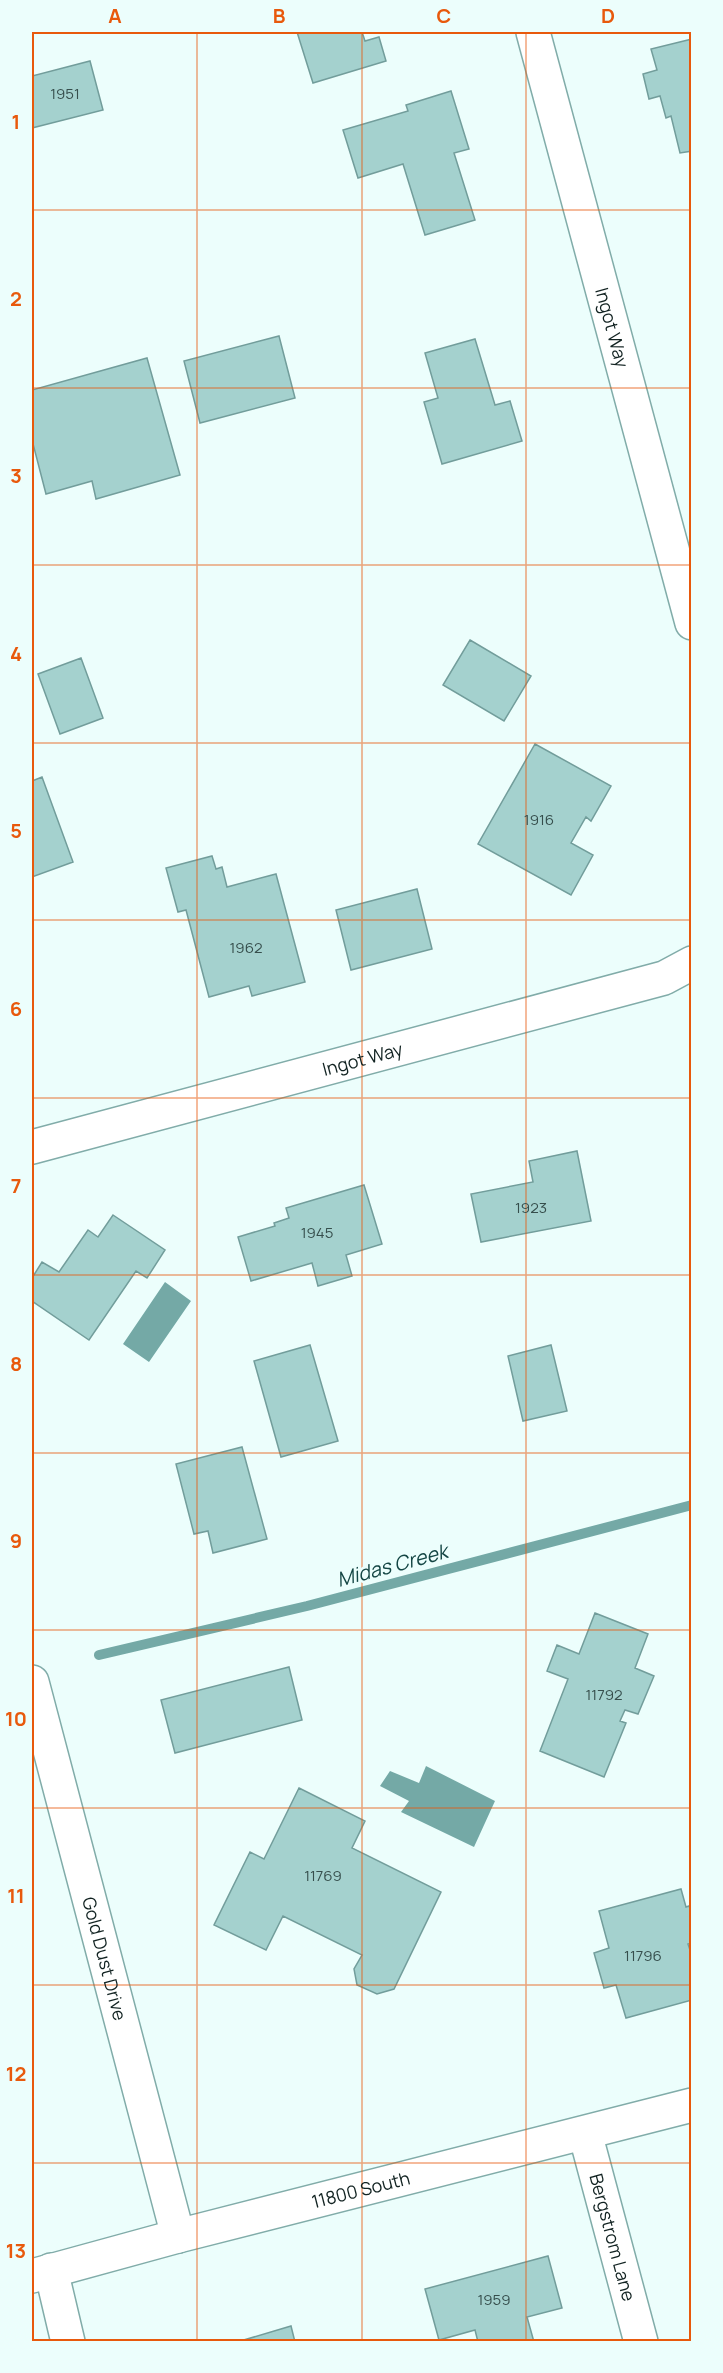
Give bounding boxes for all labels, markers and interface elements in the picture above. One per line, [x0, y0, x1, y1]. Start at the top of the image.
text: A [108, 2, 122, 29]
text: B [273, 2, 286, 29]
text: C [437, 2, 451, 29]
text: D [601, 2, 615, 29]
house number: 1951 [50, 83, 80, 104]
text: 1 [12, 108, 20, 135]
text: 2 [10, 285, 22, 312]
street label: Ingot Way [590, 285, 635, 371]
text: 3 [10, 462, 22, 489]
text: 4 [10, 640, 22, 667]
house number: 1916 [524, 809, 554, 830]
text: 5 [10, 817, 22, 844]
house number: 1962 [229, 937, 263, 958]
text: 6 [10, 995, 22, 1022]
street label: Ingot Way [320, 1036, 406, 1081]
text: 7 [11, 1172, 21, 1199]
house number: 1923 [515, 1197, 547, 1218]
house number: 1945 [301, 1222, 333, 1243]
text: 8 [10, 1350, 22, 1377]
text: 9 [10, 1527, 22, 1554]
water label: Midas Creek [334, 1536, 453, 1593]
house number: 11792 [585, 1684, 623, 1705]
text: 10 [5, 1705, 27, 1732]
house number: 11769 [304, 1865, 342, 1886]
text: 11 [7, 1882, 25, 1909]
street label: Gold Dust Drive [77, 1894, 133, 2023]
house number: 11796 [624, 1945, 662, 1966]
text: 12 [6, 2060, 26, 2087]
street label: 11800 South [309, 2165, 412, 2213]
street label: Bergstrom Lane [584, 2171, 642, 2304]
text: 13 [6, 2237, 26, 2264]
house number: 1959 [477, 2289, 511, 2310]

